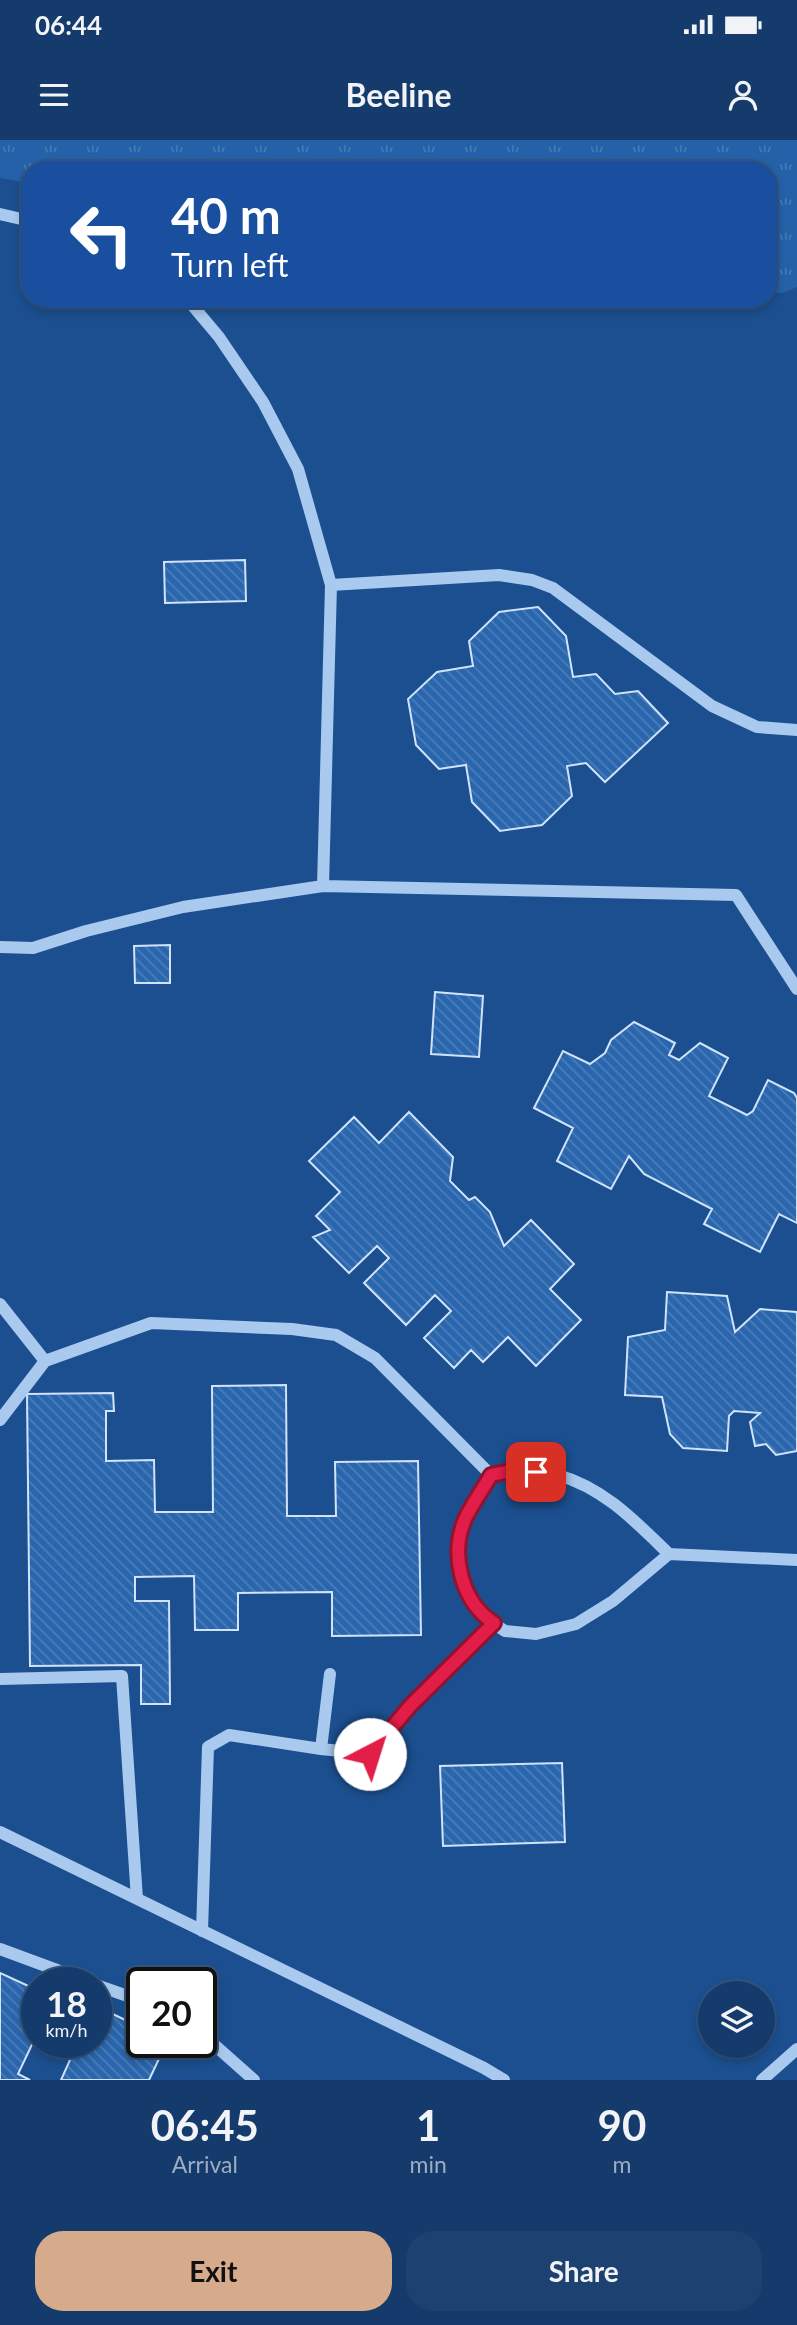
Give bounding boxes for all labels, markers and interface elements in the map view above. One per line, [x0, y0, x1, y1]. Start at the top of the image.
text: 06:44 [35, 9, 102, 41]
text: Beeline [345, 75, 452, 114]
icon: menu [35, 76, 73, 114]
icon: person [724, 76, 762, 114]
text: 40 m [171, 186, 281, 244]
icon: left [56, 189, 147, 280]
text: Turn left [171, 245, 288, 284]
pin [506, 1442, 566, 1502]
icon: arrive [517, 1453, 555, 1491]
position arrow [333, 1717, 407, 1791]
speed limit sign: 20 [126, 1967, 217, 2058]
map controls [698, 1981, 775, 2058]
button: layers [698, 1981, 775, 2058]
text: 18 [46, 1982, 87, 2024]
text: km/h [45, 2019, 88, 2041]
text: 06:45 [151, 2100, 259, 2150]
text: 1 [416, 2100, 440, 2150]
text: 90 [598, 2100, 646, 2150]
text: Arrival [172, 2150, 238, 2178]
text: min [410, 2150, 447, 2178]
text: m [612, 2150, 631, 2178]
button: Exit [35, 2231, 392, 2311]
button: Share [406, 2231, 762, 2311]

